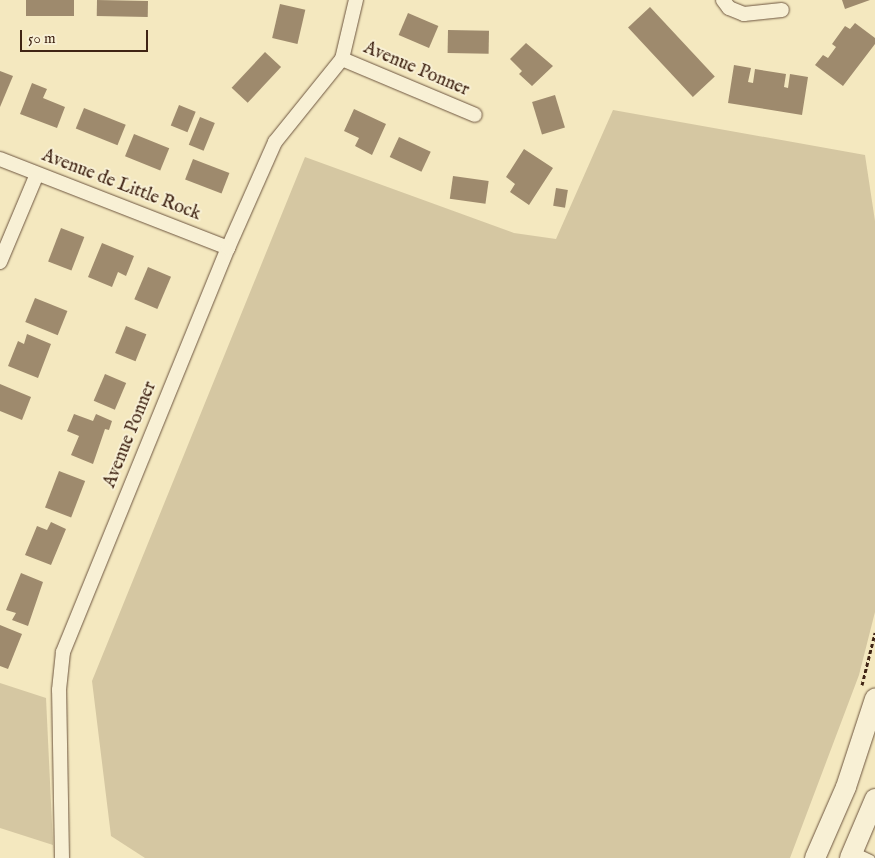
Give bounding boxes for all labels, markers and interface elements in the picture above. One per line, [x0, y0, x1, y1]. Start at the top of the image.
scale bar [22, 20, 150, 52]
text: 50 m [28, 29, 56, 48]
street label: Avenue Ponner [360, 38, 472, 102]
street label: Avenue de Little Rock [39, 146, 203, 226]
street label: Avenue Ponner [100, 379, 162, 491]

